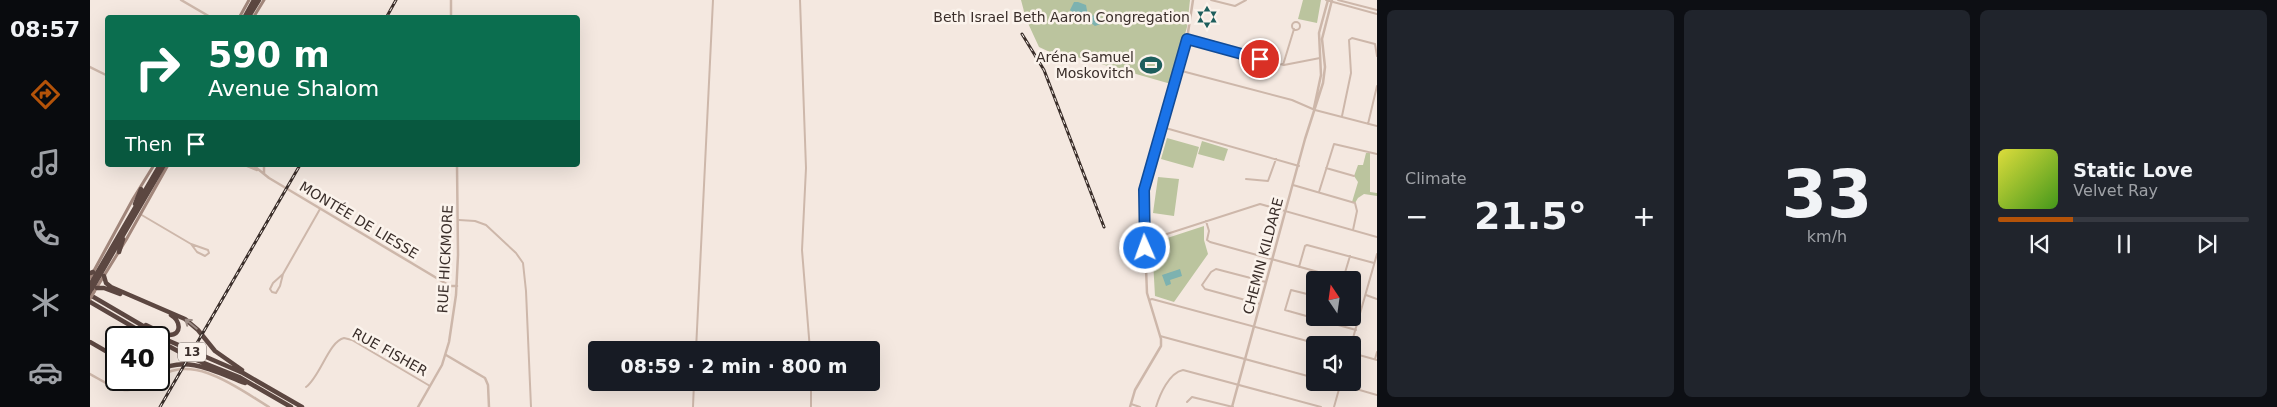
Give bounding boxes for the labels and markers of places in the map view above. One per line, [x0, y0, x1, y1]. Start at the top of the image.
synagogue icon: Beth Israel Beth Aaron Congregation [1194, 4, 1220, 30]
place label: Beth Israel Beth Aaron Congregation [933, 9, 1190, 25]
pin [1239, 38, 1281, 80]
place label: Aréna Samuel Moskovitch [1036, 49, 1134, 81]
sports icon: Aréna Samuel Moskovitch [1138, 52, 1164, 78]

